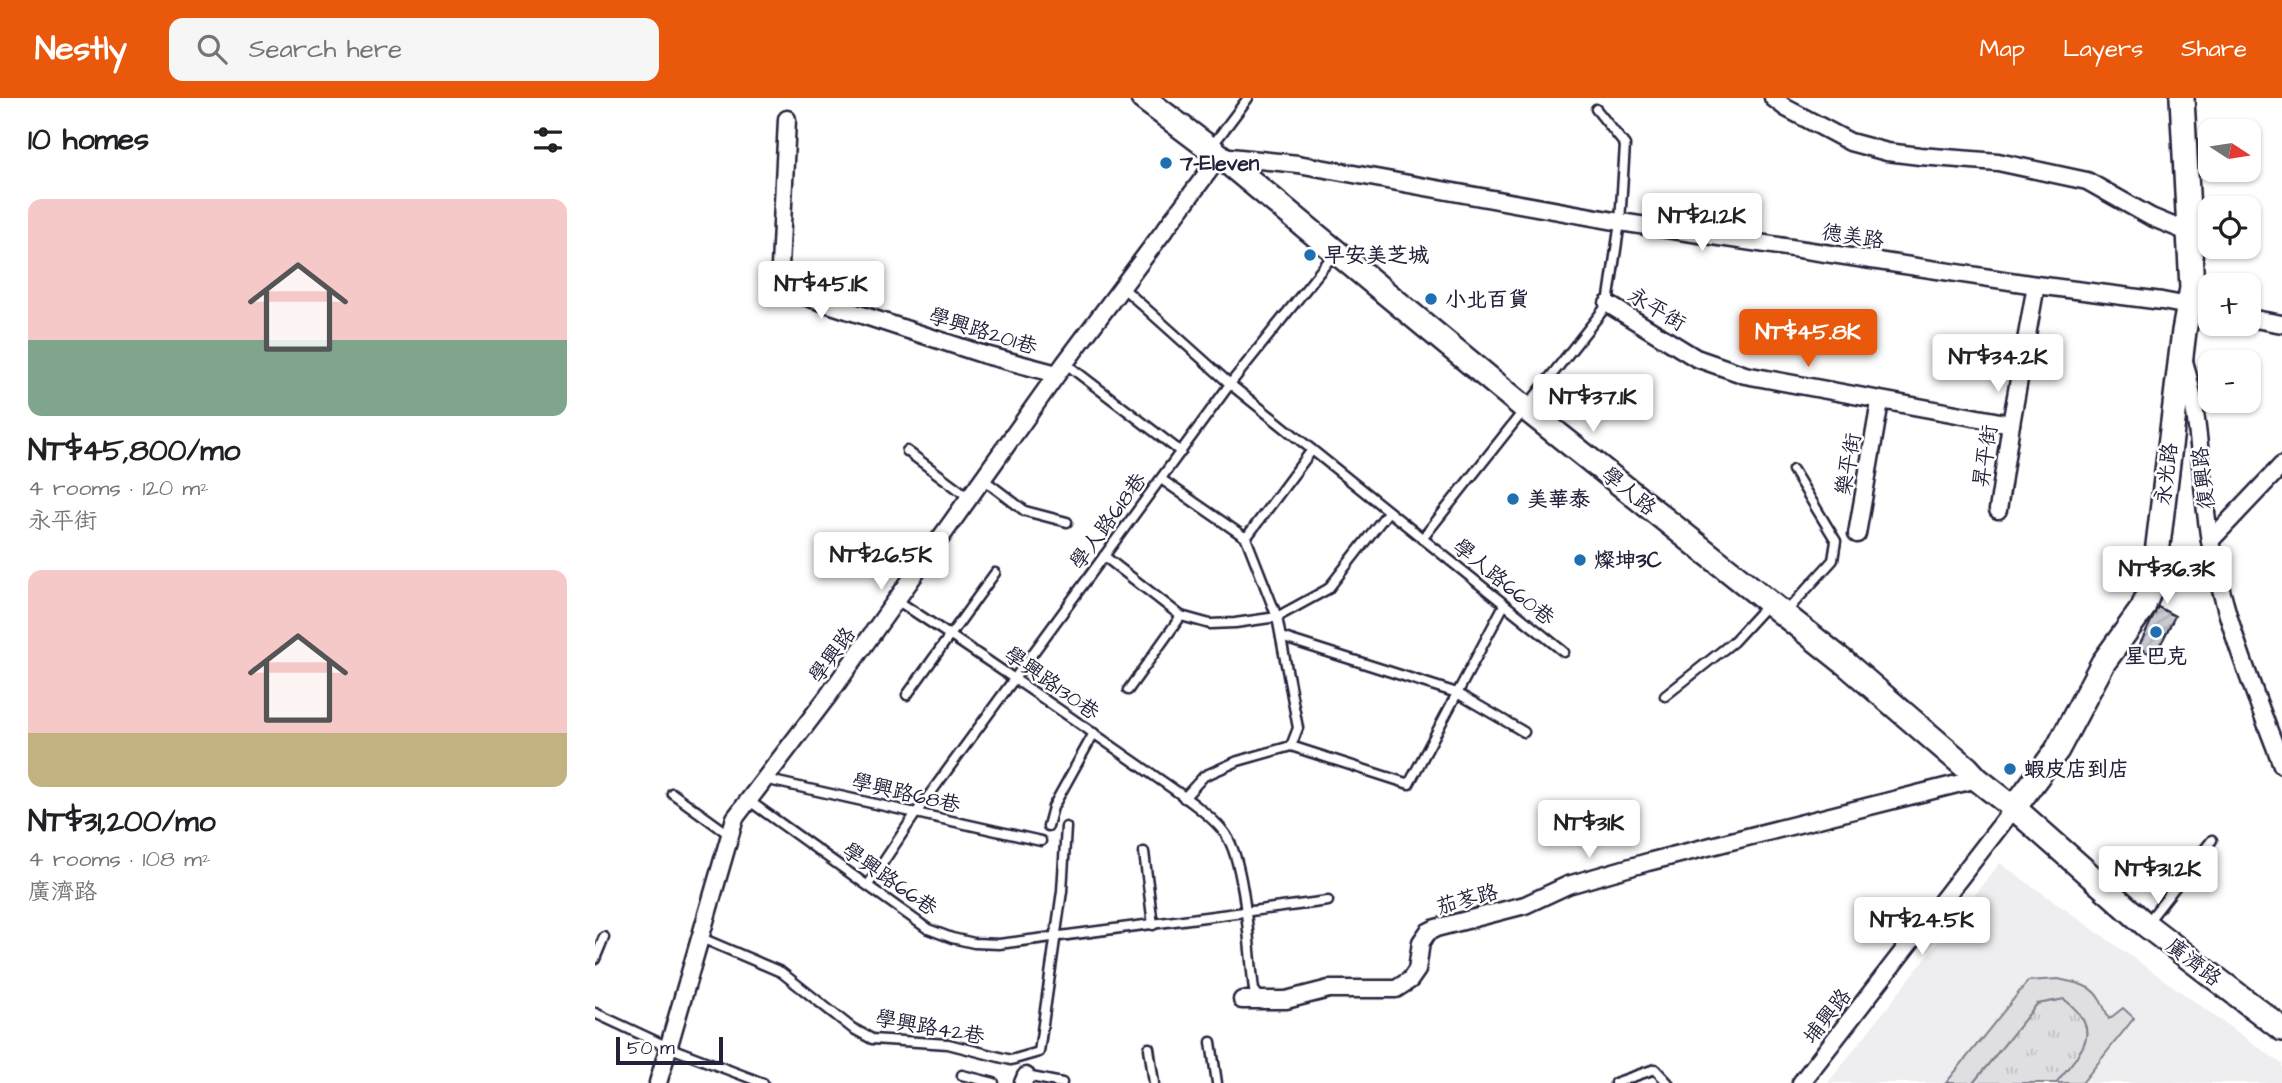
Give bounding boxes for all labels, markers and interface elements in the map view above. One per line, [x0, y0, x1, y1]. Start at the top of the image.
search box [169, 18, 659, 81]
text: Nestly [35, 26, 127, 72]
icon: search [193, 30, 231, 68]
text: Search here [249, 31, 402, 67]
text: Map [1980, 32, 2025, 66]
text: Layers [2063, 32, 2143, 66]
text: Share [2181, 32, 2247, 66]
text: 10 homes [28, 119, 149, 161]
north arrow [2198, 119, 2261, 182]
map controls [2198, 119, 2261, 413]
icon: filters [529, 121, 567, 159]
place label: 7-Eleven [1179, 149, 1260, 178]
marker: 7-Eleven [1158, 155, 1174, 171]
pin: NT$21.2K [1630, 194, 1774, 253]
button: locate [2198, 196, 2261, 259]
text: NT$21.2K [1658, 200, 1746, 232]
street label: 德美路 [1820, 217, 1886, 256]
place label: 早安美芝城 [1324, 241, 1429, 270]
icon: home [235, 244, 361, 370]
marker: 早安美芝城 [1302, 247, 1318, 263]
pin: NT$45.1K [749, 262, 893, 321]
text: NT$45.1K [774, 268, 868, 300]
button: + [2198, 273, 2261, 336]
street label: 永平街 [1622, 281, 1691, 338]
place label: 小北百貨 [1445, 285, 1529, 314]
marker: 小北百貨 [1423, 291, 1439, 307]
street label: 學興路201巷 [925, 301, 1041, 362]
pin: NT$45.8K [1736, 310, 1880, 369]
text: NT$45.8K [1755, 316, 1861, 348]
pin: NT$34.2K [1926, 334, 2070, 394]
text: NT$34.2K [1948, 341, 2048, 373]
button: − [2198, 350, 2261, 413]
pin: NT$37.1K [1521, 374, 1665, 434]
text: NT$37.1K [1549, 381, 1637, 413]
street label: 昇平街 [1966, 423, 2005, 489]
text: NT$45,800/mo [28, 430, 240, 472]
street label: 樂平街 [1829, 431, 1868, 498]
street label: 永光路 [2148, 441, 2185, 507]
street label: 復興路 [2185, 445, 2222, 511]
street label: 學人路 [1595, 460, 1662, 522]
street label: 學人路618巷 [1063, 467, 1153, 576]
text: 4 rooms · 120 m² [28, 472, 209, 504]
place label: 美華泰 [1527, 485, 1590, 514]
marker: 美華泰 [1505, 491, 1521, 507]
text: 永平街 [28, 505, 97, 537]
pin: NT$26.5K [809, 532, 953, 592]
street label: 學人路660巷 [1447, 532, 1561, 633]
text: NT$26.5K [830, 539, 932, 571]
place label: 燦坤3C [1594, 546, 1662, 575]
pin: NT$36.3K [2095, 546, 2239, 606]
marker: 燦坤3C [1572, 552, 1588, 568]
text: NT$36.3K [2119, 553, 2215, 585]
icon: home [235, 615, 361, 741]
street label: 學興路 [802, 621, 863, 689]
marker: 星巴克 [2148, 624, 2164, 640]
street label: 學興路130巷 [998, 640, 1105, 727]
place label: 星巴克 [2125, 642, 2188, 671]
place label: 蝦皮店到店 [2024, 755, 2129, 784]
marker: 蝦皮店到店 [2002, 761, 2018, 777]
street label: 學興路68巷 [849, 767, 963, 820]
pin: NT$31K [1532, 800, 1646, 860]
text: NT$31,200/mo [28, 801, 216, 843]
text: NT$31K [1554, 807, 1624, 839]
street label: 學興路66巷 [836, 836, 943, 923]
text: 4 rooms · 108 m² [28, 843, 211, 875]
pin: NT$31.2K [2086, 846, 2230, 906]
text: NT$31.2K [2115, 853, 2201, 885]
text: 廣濟路 [28, 876, 97, 908]
street label: 茄苳路 [1433, 877, 1501, 922]
pin: NT$24.5K [1850, 898, 1994, 957]
text: NT$24.5K [1870, 904, 1974, 936]
street label: 廣濟路 [2160, 932, 2227, 993]
street label: 埔興路 [1797, 983, 1858, 1050]
street label: 學興路42巷 [873, 1004, 987, 1051]
scale bar [616, 1034, 723, 1066]
text: 50 m [627, 1035, 675, 1062]

